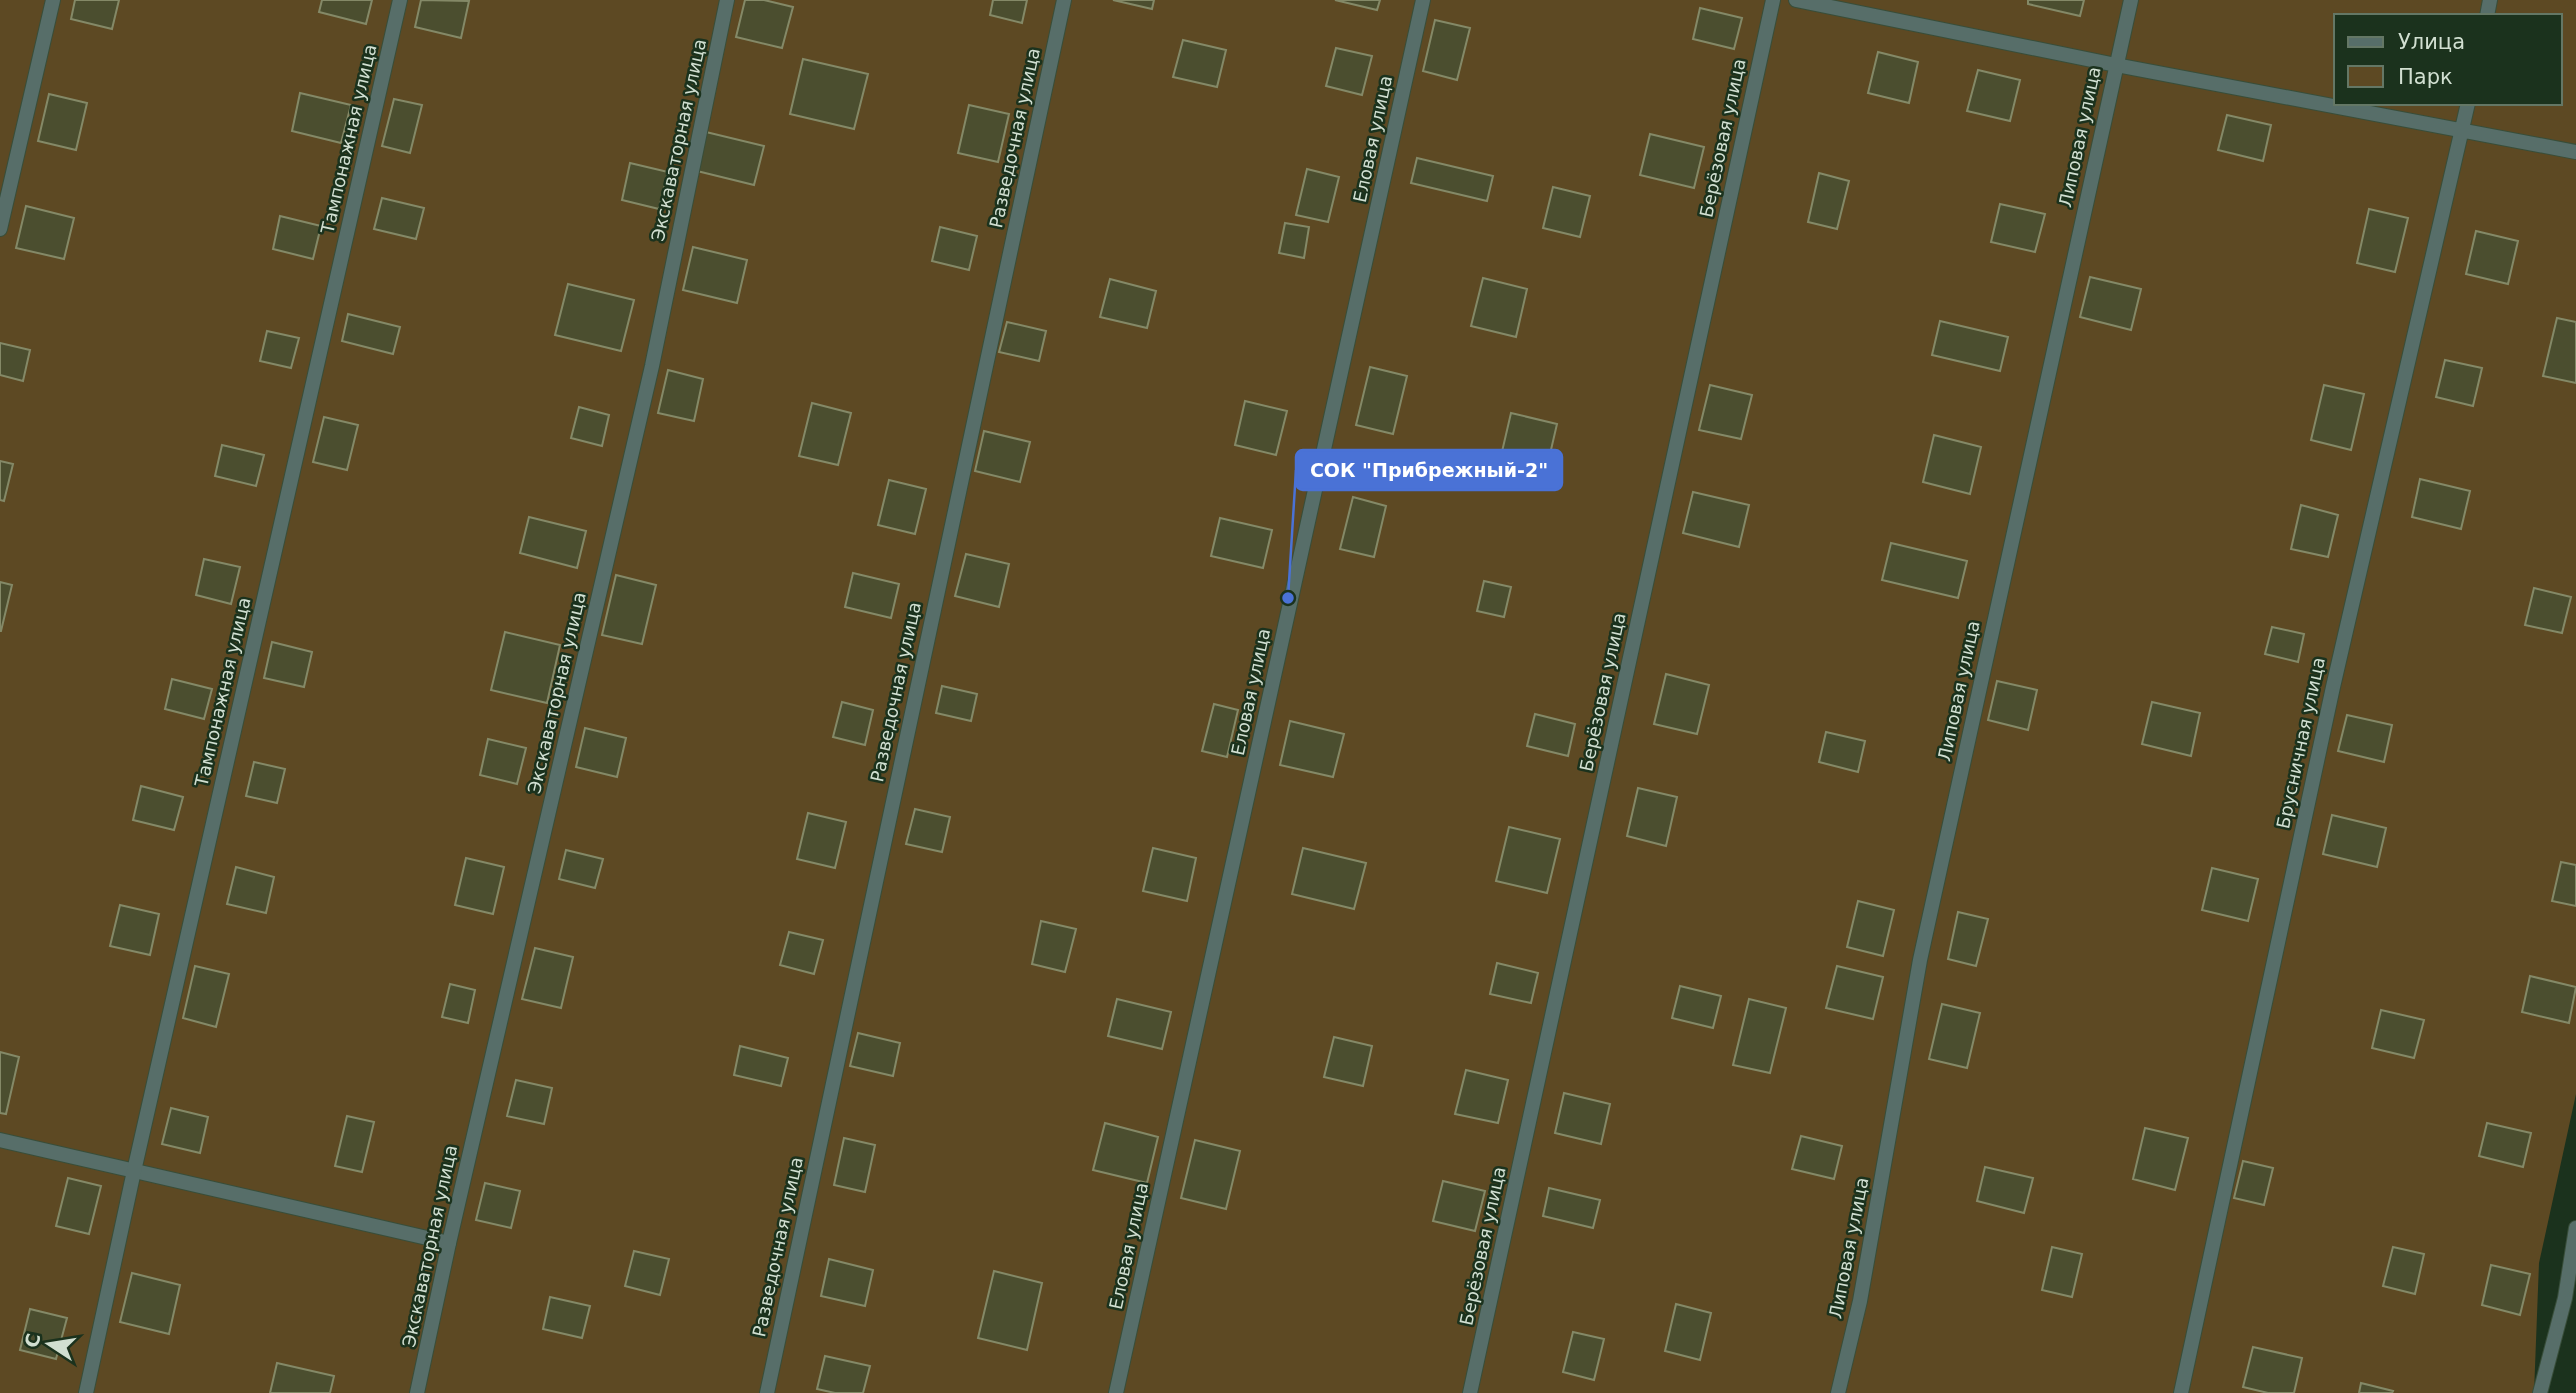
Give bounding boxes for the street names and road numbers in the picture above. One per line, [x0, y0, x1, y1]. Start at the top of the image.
street label: Экскаваторная улица [647, 37, 710, 243]
street label: Тампонажная улица [316, 42, 381, 237]
street label: Разведочная улица [985, 46, 1044, 230]
street label: Берёзовая улица [1695, 57, 1750, 219]
street label: Липовая улица [2054, 65, 2105, 209]
street label: Еловая улица [1349, 74, 1396, 204]
street label: Экскаваторная улица [523, 590, 590, 796]
street label: Тампонажная улица [190, 595, 255, 790]
street label: Разведочная улица [866, 600, 925, 784]
street label: Берёзовая улица [1575, 611, 1630, 773]
street label: Липовая улица [1933, 619, 1984, 763]
street label: Еловая улица [1227, 627, 1274, 757]
street label: Брусничная улица [2272, 655, 2329, 831]
street label: Экскаваторная улица [398, 1143, 461, 1349]
street label: Разведочная улица [748, 1155, 807, 1339]
street label: Берёзовая улица [1455, 1165, 1510, 1327]
street label: Липовая улица [1825, 1176, 1872, 1320]
street label: Еловая улица [1105, 1181, 1152, 1311]

